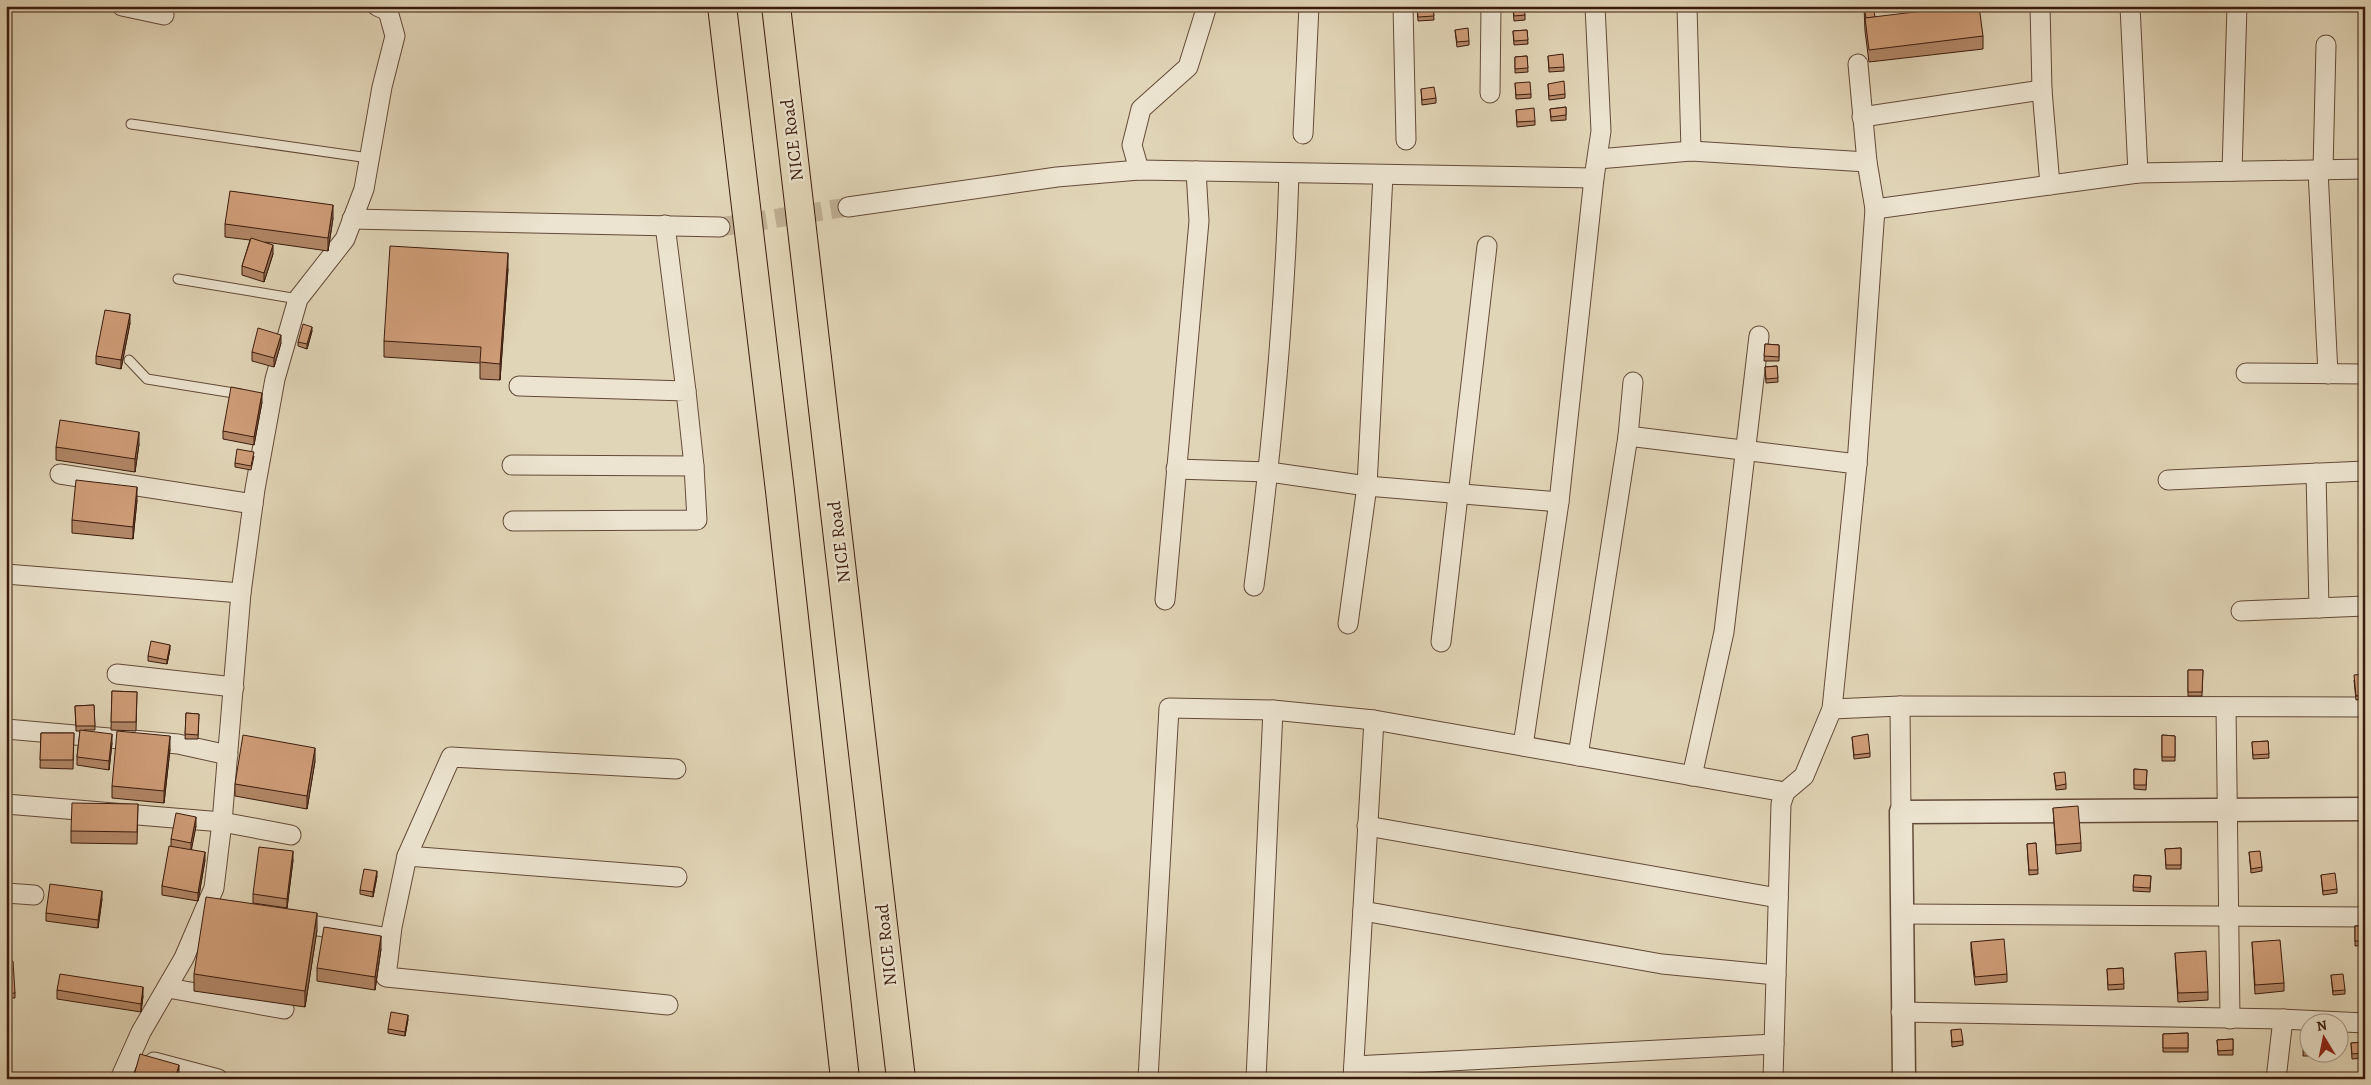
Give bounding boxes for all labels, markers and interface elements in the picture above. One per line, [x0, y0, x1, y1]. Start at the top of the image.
street label: NICE Road [775, 97, 809, 182]
street label: NICE Road [822, 499, 856, 584]
street label: NICE Road [870, 902, 902, 987]
north arrow [2298, 1012, 2348, 1062]
text: N [2315, 1015, 2329, 1036]

